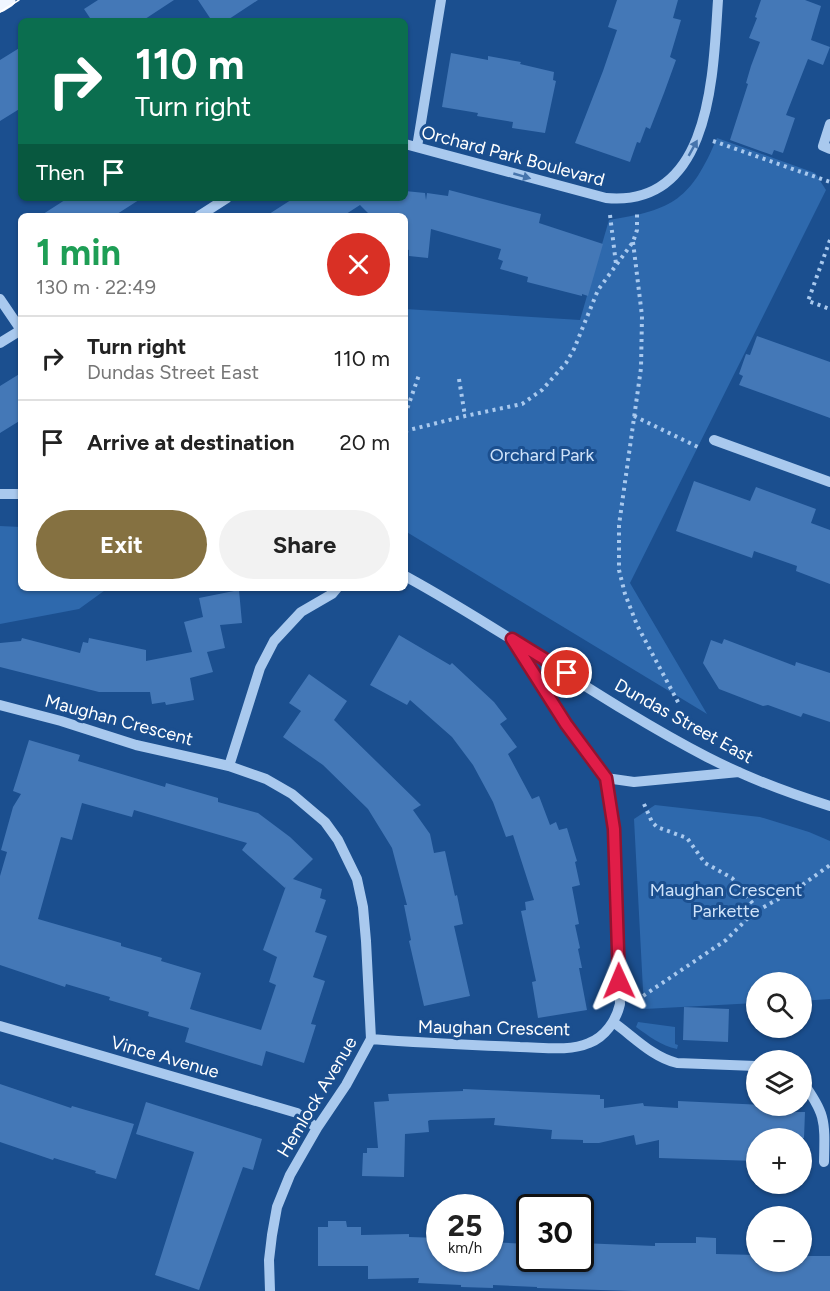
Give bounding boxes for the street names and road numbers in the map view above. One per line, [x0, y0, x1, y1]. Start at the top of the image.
street label: Orchard Park Boulevard [419, 121, 607, 191]
street label: Dundas Street East [611, 674, 757, 768]
street label: Maughan Crescent [43, 690, 196, 750]
street label: Maughan Crescent [418, 1016, 571, 1040]
street label: Vince Avenue [108, 1031, 222, 1083]
street label: Hemlock Avenue [272, 1033, 362, 1161]

